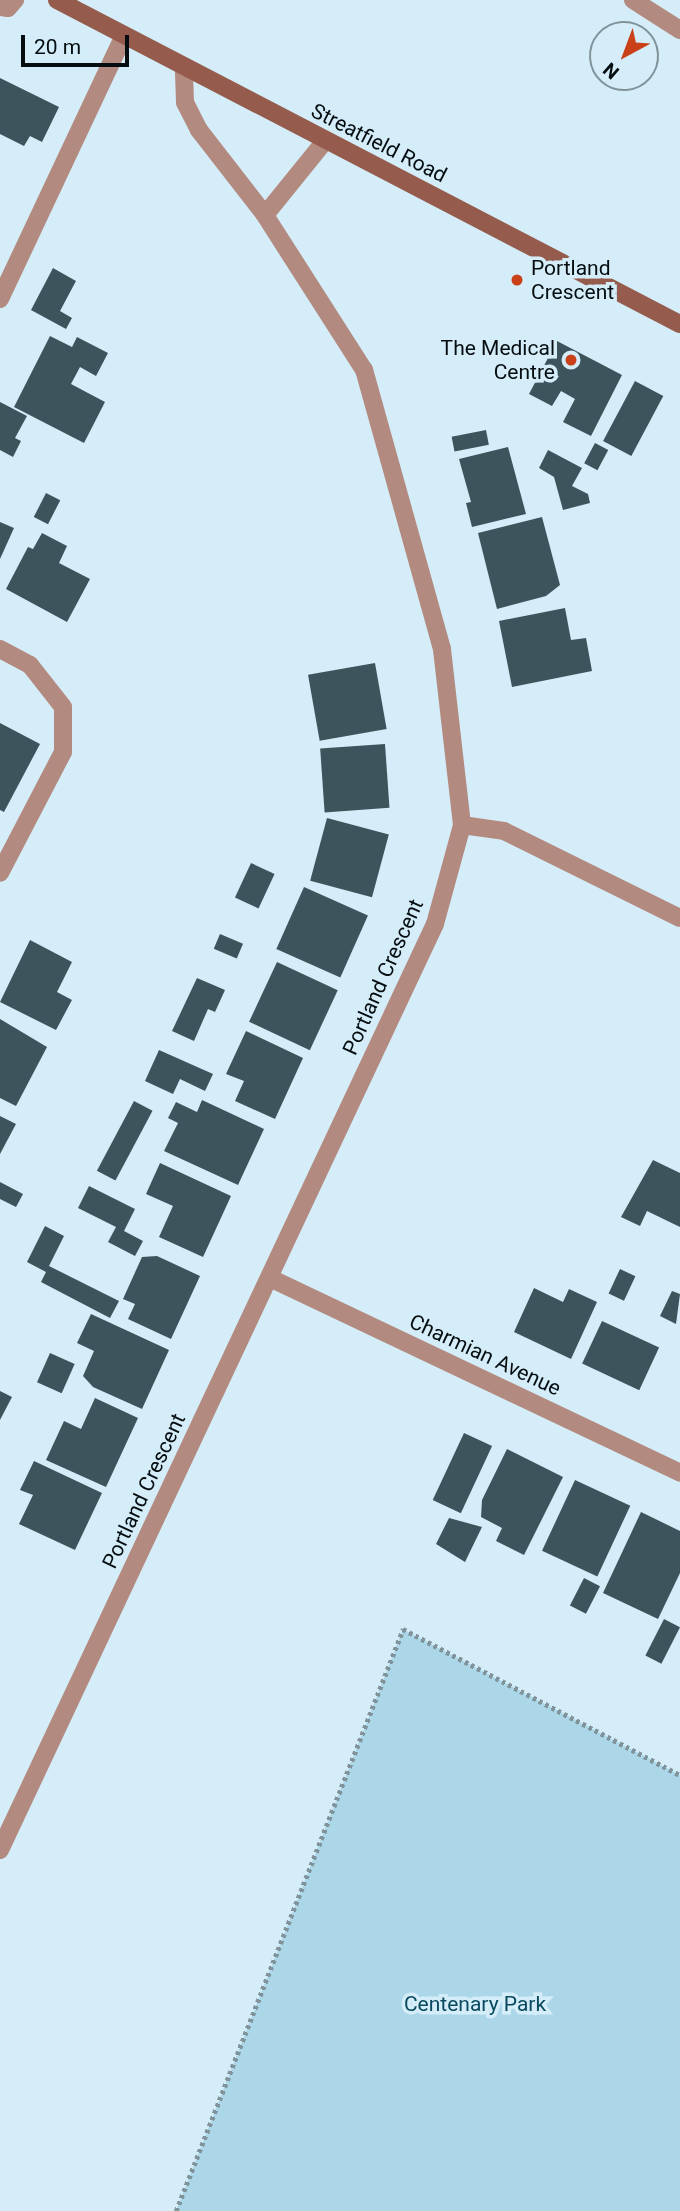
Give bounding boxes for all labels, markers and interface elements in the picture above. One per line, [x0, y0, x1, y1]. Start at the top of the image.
scale bar [24, 21, 133, 65]
north arrow [589, 21, 659, 91]
text: 20 m [34, 35, 81, 59]
text: N [599, 58, 624, 84]
street label: Streatfield Road [307, 98, 451, 188]
place label: Portland Crescent [531, 255, 614, 305]
marker: Portland Crescent [509, 272, 525, 288]
place label: The Medical Centre [441, 335, 555, 385]
marker: The Medical Centre [561, 350, 581, 370]
street label: Portland Crescent [337, 895, 429, 1059]
street label: Charmian Avenue [405, 1309, 565, 1401]
street label: Portland Crescent [97, 1410, 191, 1572]
park label: Centenary Park [404, 1991, 546, 2017]

